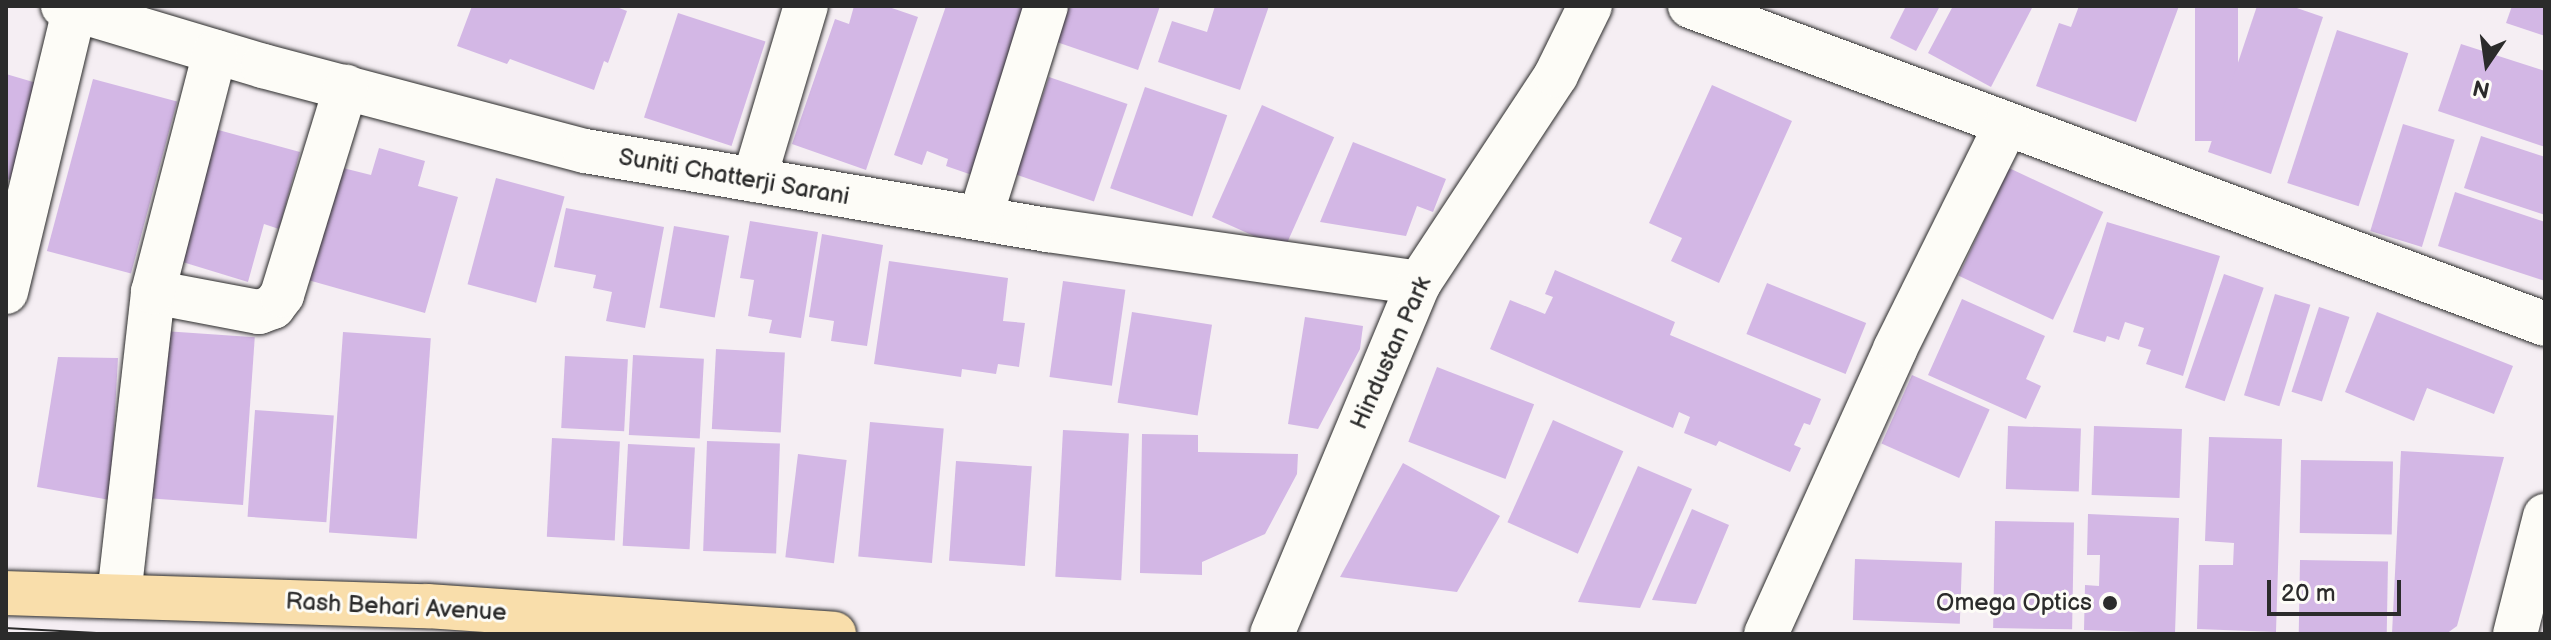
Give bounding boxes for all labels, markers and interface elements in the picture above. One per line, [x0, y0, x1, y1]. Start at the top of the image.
north arrow [2447, 24, 2527, 104]
text: N [2470, 73, 2493, 103]
street label: Suniti Chatterji Sarani [616, 142, 852, 212]
street label: Hindustan Park [1344, 272, 1438, 434]
scale bar [2271, 564, 2405, 614]
text: 20 m [2281, 579, 2336, 608]
street label: Rash Behari Avenue [285, 587, 507, 627]
place label: Omega Optics [1936, 589, 2092, 617]
marker: Omega Optics [2099, 592, 2121, 614]

